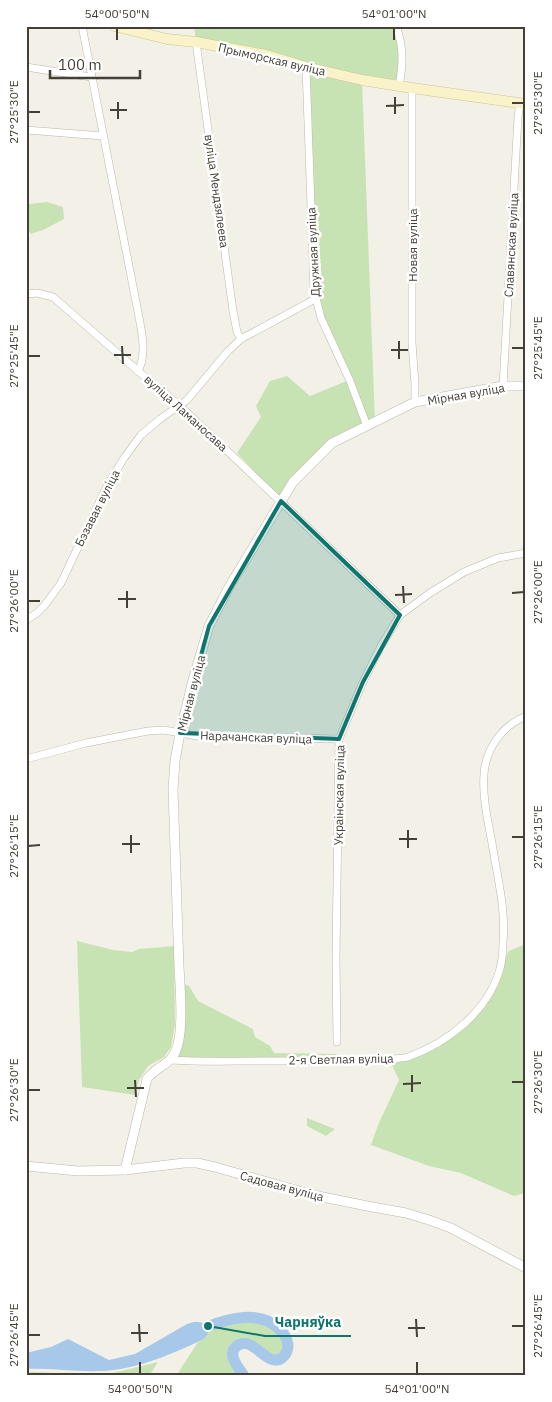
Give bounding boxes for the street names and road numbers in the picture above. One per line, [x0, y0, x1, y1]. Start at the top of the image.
street label: Прыморская вуліца [217, 39, 328, 79]
street label: вуліца Мендзялеева [202, 133, 232, 249]
street label: Славянская вуліца [501, 192, 521, 298]
street label: Дружная вуліца [303, 206, 323, 297]
street label: Новая вуліца [405, 208, 420, 282]
street label: вуліца Ламаносава [141, 372, 231, 455]
street label: Мірная вуліца [426, 380, 506, 408]
street label: Бэзавая вуліца [71, 467, 123, 549]
street label: Мірная вуліца [174, 653, 209, 733]
street label: Нарачанская вуліца [200, 728, 313, 746]
street label: Украінская вуліца [331, 744, 347, 845]
street label: 2-я Светлая вуліца [288, 1051, 394, 1067]
street label: Садовая вуліца [238, 1168, 326, 1205]

